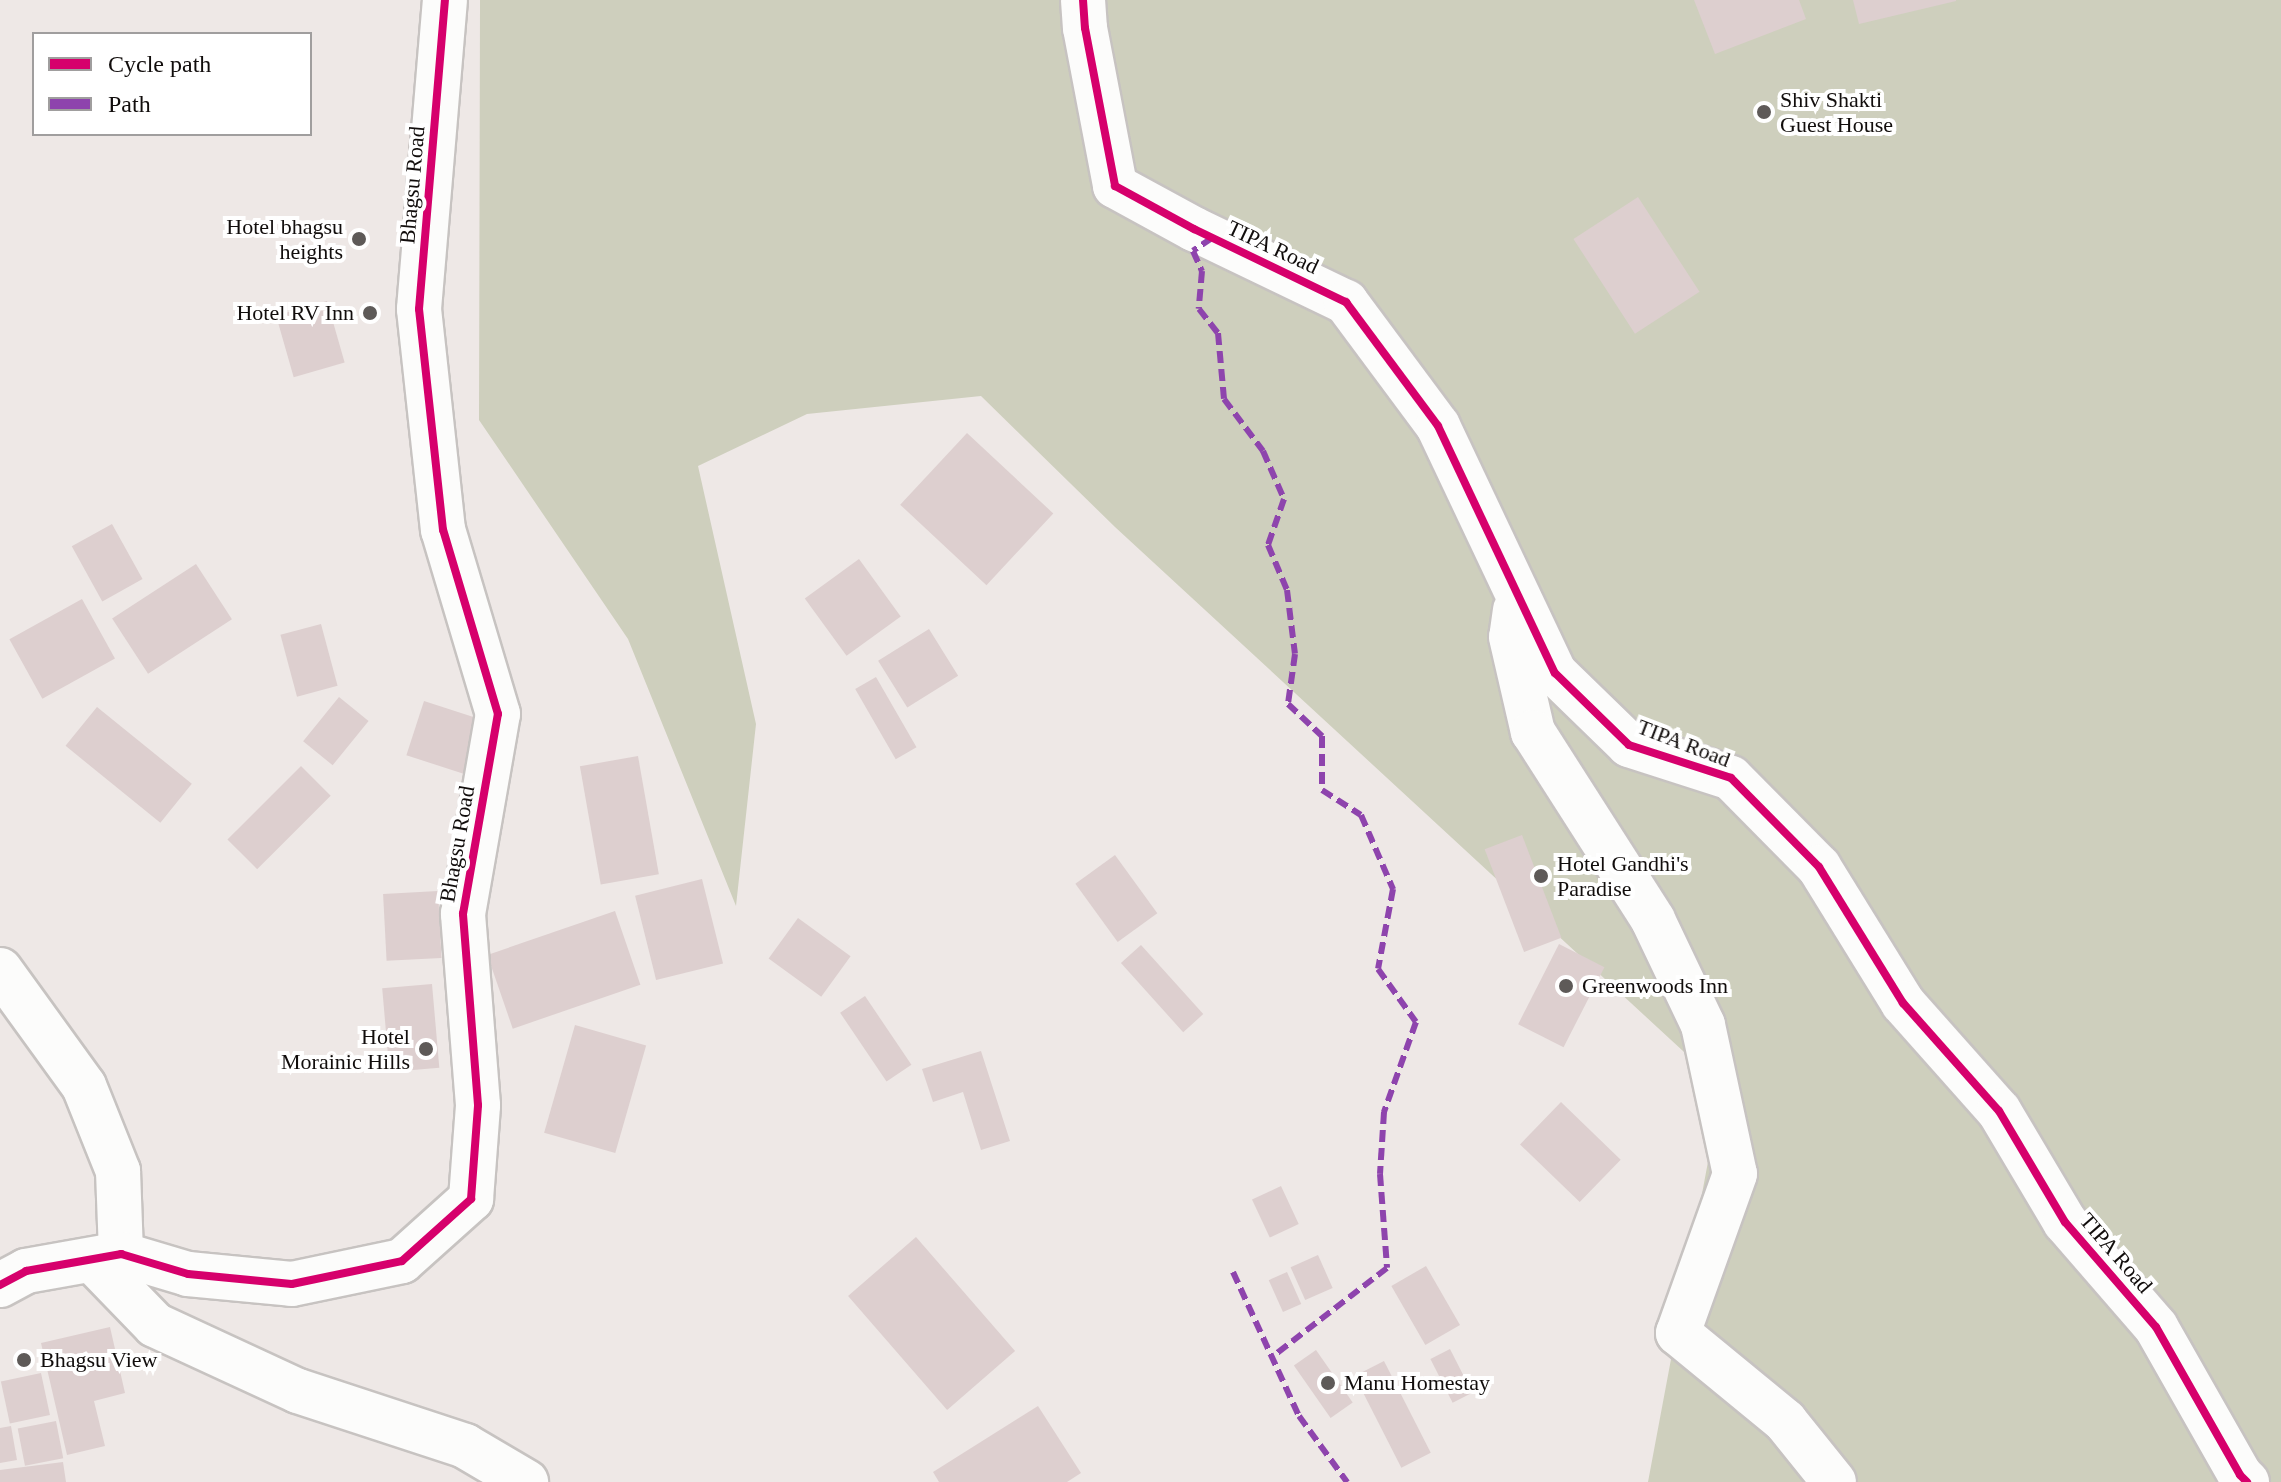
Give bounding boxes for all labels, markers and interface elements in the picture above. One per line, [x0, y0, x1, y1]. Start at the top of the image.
legend [32, 32, 312, 136]
text: Cycle path [108, 51, 211, 77]
place label: Shiv Shakti Guest House [1780, 86, 1893, 138]
text: Path [108, 91, 151, 117]
marker: Shiv Shakti Guest House [1755, 103, 1773, 121]
street label: Bhagsu Road [394, 125, 430, 245]
place label: Hotel bhagsu heights [226, 213, 343, 264]
street label: TIPA Road [1223, 214, 1323, 280]
marker: Hotel bhagsu heights [350, 230, 368, 248]
place label: Hotel RV Inn [236, 300, 354, 326]
marker: Hotel RV Inn [361, 304, 379, 322]
street label: TIPA Road [1633, 713, 1735, 773]
street label: Bhagsu Road [434, 784, 480, 904]
place label: Hotel Gandhi's Paradise [1557, 850, 1689, 902]
marker: Hotel Gandhi's Paradise [1532, 867, 1550, 885]
place label: Greenwoods Inn [1582, 973, 1728, 999]
marker: Greenwoods Inn [1557, 977, 1575, 995]
place label: Hotel Morainic Hills [281, 1023, 410, 1074]
marker: Hotel Morainic Hills [417, 1040, 435, 1058]
street label: TIPA Road [2074, 1207, 2158, 1299]
place label: Bhagsu View [40, 1347, 158, 1373]
marker: Bhagsu View [15, 1351, 33, 1369]
place label: Manu Homestay [1344, 1370, 1490, 1396]
marker: Manu Homestay [1319, 1374, 1337, 1392]

